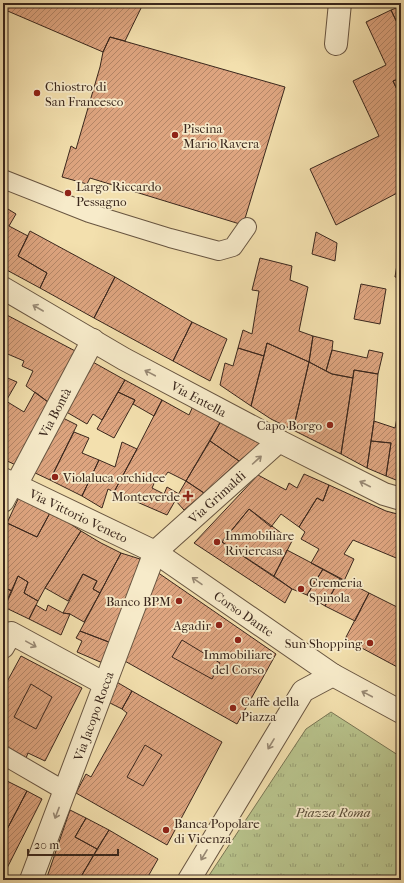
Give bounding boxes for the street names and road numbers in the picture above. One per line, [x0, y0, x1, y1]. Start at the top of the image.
street label: Via Entella [167, 378, 230, 420]
street label: Via Bontà [35, 384, 75, 441]
street label: Via Grimaldi [185, 468, 249, 527]
street label: Via Vittorio Veneto [26, 485, 130, 546]
street label: Corso Dante [211, 588, 277, 640]
street label: Via Jacopo Rocca [70, 669, 117, 764]

